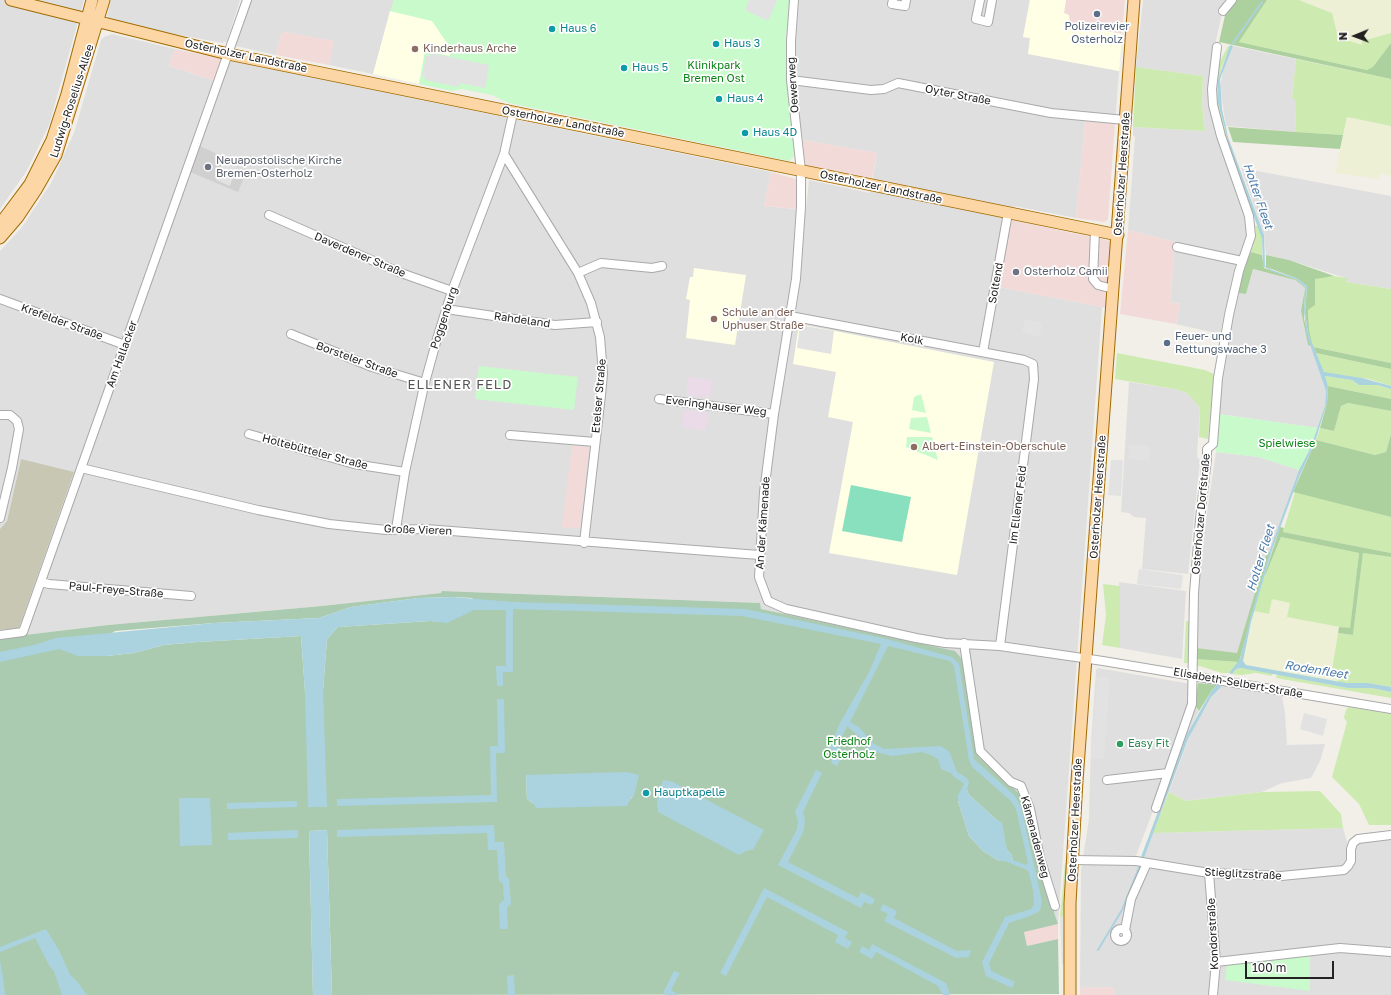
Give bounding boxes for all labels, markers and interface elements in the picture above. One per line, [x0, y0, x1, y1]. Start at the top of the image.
marker: Polizeirevier Osterholz [1092, 9, 1102, 19]
north arrow [1335, 16, 1375, 56]
place label: Polizeirevier Osterholz [1064, 20, 1130, 46]
place label: Haus 6 [560, 22, 596, 36]
marker: Haus 6 [547, 24, 557, 34]
text: N [1336, 32, 1349, 41]
street label: Osterholzer Landstraße [184, 37, 308, 75]
place label: Haus 3 [724, 37, 760, 51]
marker: Haus 3 [711, 39, 721, 49]
place label: Kinderhaus Arche [423, 42, 517, 56]
street label: Ludwig-Roselius-Allee [47, 43, 97, 159]
marker: Kinderhaus Arche [410, 44, 420, 54]
street label: Oewerweg [784, 57, 802, 113]
park label: Klinikpark Bremen Ost [683, 59, 745, 85]
place label: Haus 5 [632, 61, 668, 75]
marker: Haus 5 [619, 63, 629, 73]
street label: Oyter Straße [924, 82, 992, 108]
place label: Haus 4 [727, 92, 764, 106]
marker: Haus 4 [714, 94, 724, 104]
street label: Osterholzer Landstraße [501, 104, 625, 140]
street label: Osterholzer Heerstraße [1111, 112, 1133, 236]
place label: Haus 4D [753, 126, 797, 140]
marker: Haus 4D [740, 128, 750, 138]
place label: Neuapostolische Kirche Bremen-Osterholz [216, 154, 342, 180]
water label: Holter Fleet [1240, 161, 1276, 231]
marker: Neuapostolische Kirche Bremen-Osterholz [203, 162, 213, 172]
street label: Osterholzer Landstraße [819, 168, 943, 206]
street label: Daverdener Straße [312, 230, 408, 280]
street label: Soltend [986, 262, 1006, 304]
place label: Osterholz Camii [1024, 265, 1108, 279]
marker: Osterholz Camii [1011, 267, 1021, 277]
street label: Poggenburg [428, 285, 460, 351]
street label: Krefelder Straße [19, 301, 105, 343]
place label: Schule an der Uphuser Straße [722, 306, 804, 332]
street label: Rahdeland [493, 310, 551, 330]
marker: Schule an der Uphuser Straße [709, 314, 719, 324]
street label: Am Hallacker [104, 319, 140, 389]
street label: Kolk [899, 330, 925, 348]
place label: Feuer- und Rettungswache 3 [1175, 330, 1267, 356]
marker: Feuer- und Rettungswache 3 [1162, 338, 1172, 348]
street label: Borsteler Straße [314, 339, 400, 381]
street label: Etelser Straße [589, 358, 609, 434]
district label: ELLENER FELD [408, 377, 512, 393]
street label: Everinghauser Weg [665, 393, 767, 419]
street label: Holtebütteler Straße [261, 432, 369, 472]
street label: Osterholzer Heerstraße [1087, 435, 1109, 559]
park label: Spielwiese [1259, 437, 1315, 451]
place label: Albert-Einstein-Oberschule [922, 440, 1066, 454]
marker: Albert-Einstein-Oberschule [909, 442, 919, 452]
street label: Osterholzer Dorfstraße [1189, 453, 1213, 575]
street label: Im Ellener Feld [1007, 465, 1029, 545]
street label: An der Kämenade [753, 476, 773, 570]
street label: Große Vieren [384, 522, 452, 538]
water label: Holter Fleet [1244, 523, 1278, 593]
street label: Paul-Freye-Straße [68, 579, 164, 601]
water label: Rodenfleet [1283, 658, 1349, 682]
street label: Elisabeth-Selbert-Straße [1172, 665, 1304, 701]
park label: Friedhof Osterholz [823, 735, 875, 761]
place label: Easy Fit [1128, 737, 1169, 751]
marker: Easy Fit [1115, 739, 1125, 749]
street label: Osterholzer Heerstraße [1065, 758, 1085, 882]
place label: Hauptkapelle [654, 786, 725, 800]
marker: Hauptkapelle [641, 788, 651, 798]
street label: Kämenadenweg [1018, 794, 1052, 880]
street label: Stieglitzstraße [1204, 865, 1282, 883]
street label: Kondorstraße [1205, 898, 1221, 970]
scale bar [1247, 953, 1336, 979]
text: 100 m [1252, 960, 1286, 975]

